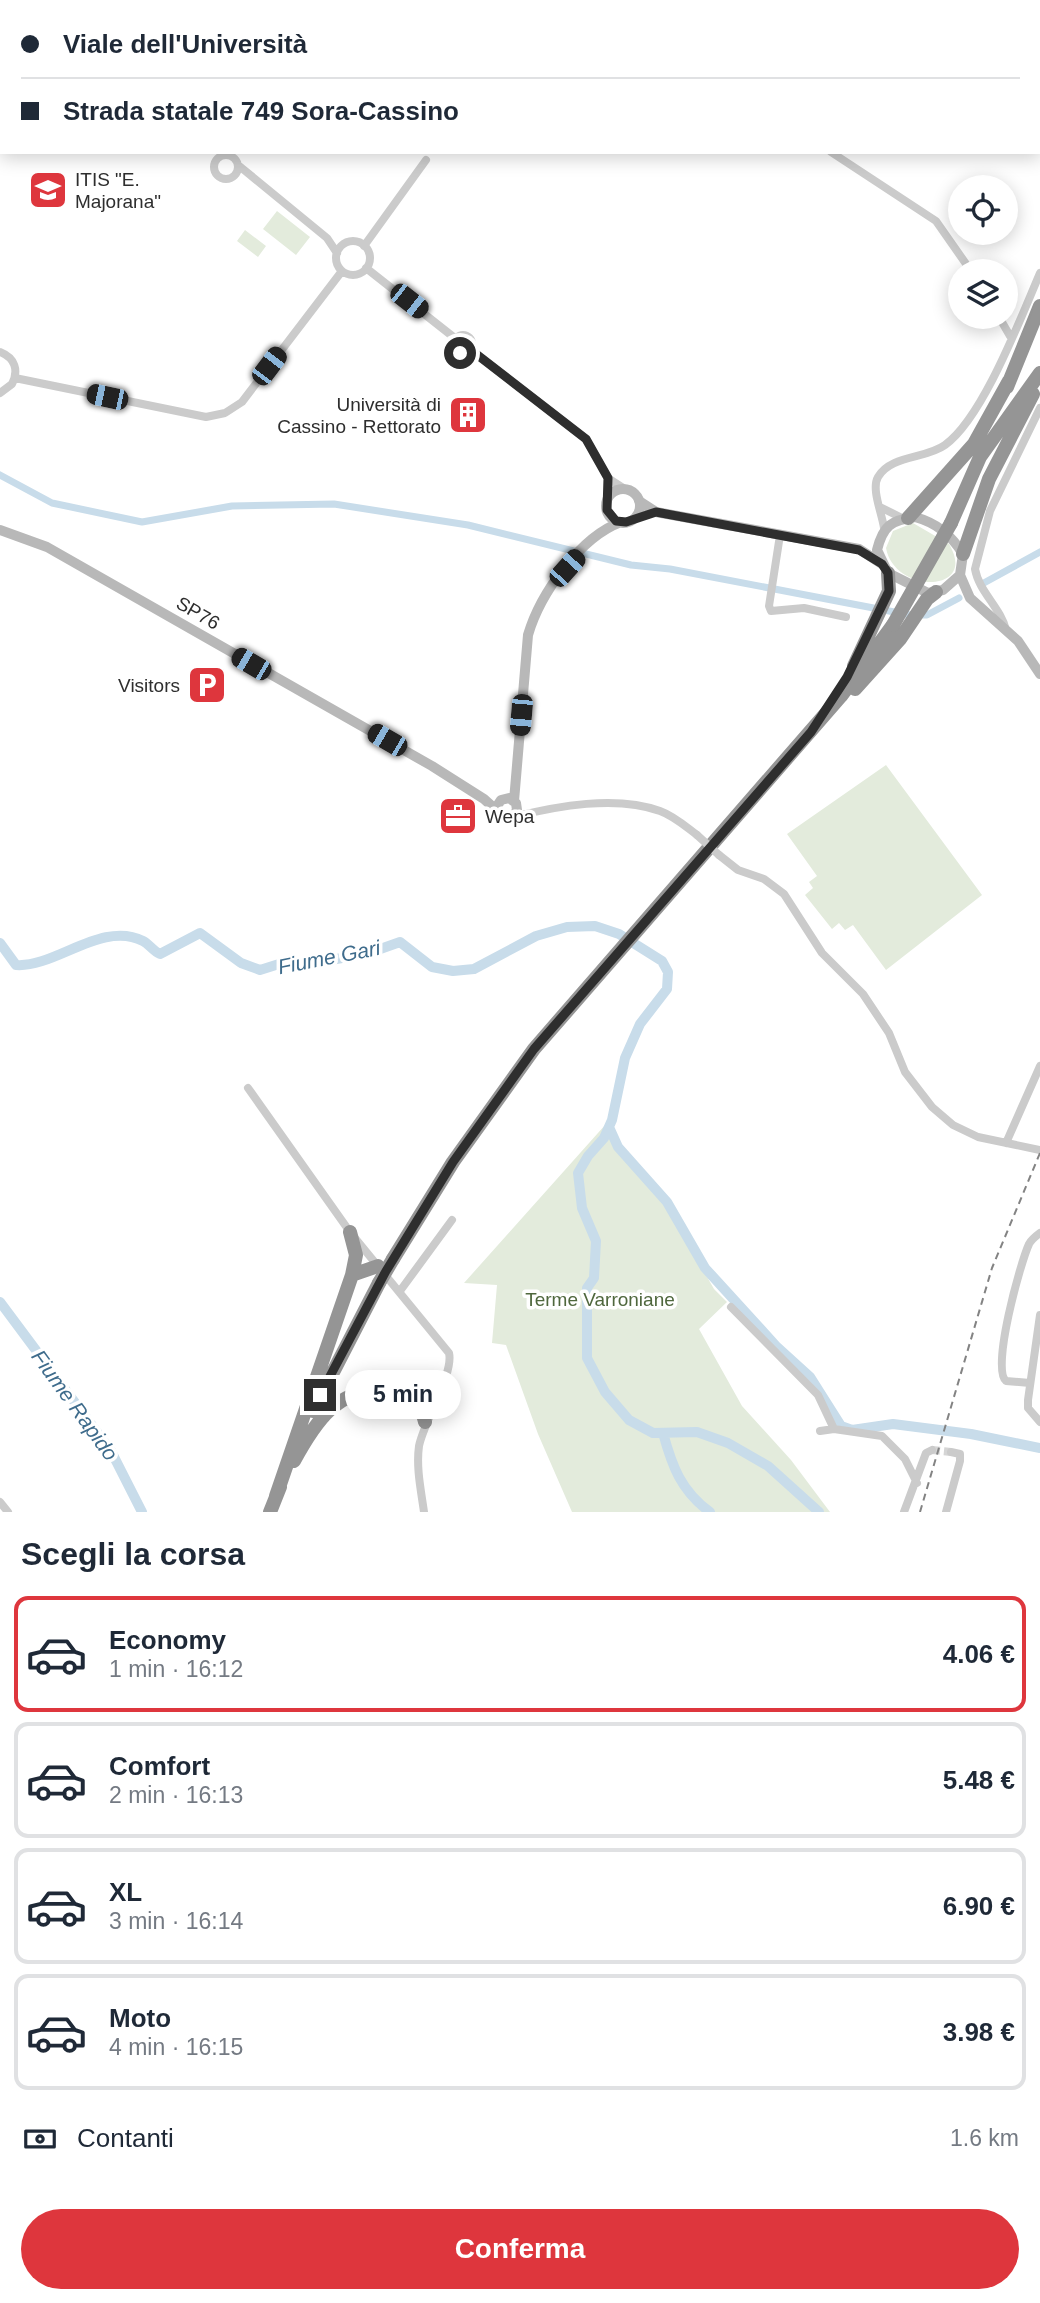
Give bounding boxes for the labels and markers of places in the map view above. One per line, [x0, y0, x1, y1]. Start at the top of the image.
school or university icon: ITIS "E. Majorana" [27, 169, 69, 211]
place label: ITIS "E. Majorana" [75, 169, 161, 212]
place label: Università di Cassino - Rettorato [277, 394, 441, 437]
building icon: Università di Cassino - Rettorato [447, 394, 489, 436]
parking icon: Visitors [186, 664, 228, 706]
place label: Visitors [118, 675, 180, 696]
office icon: Wepa [437, 795, 479, 837]
place label: Wepa [485, 806, 535, 827]

